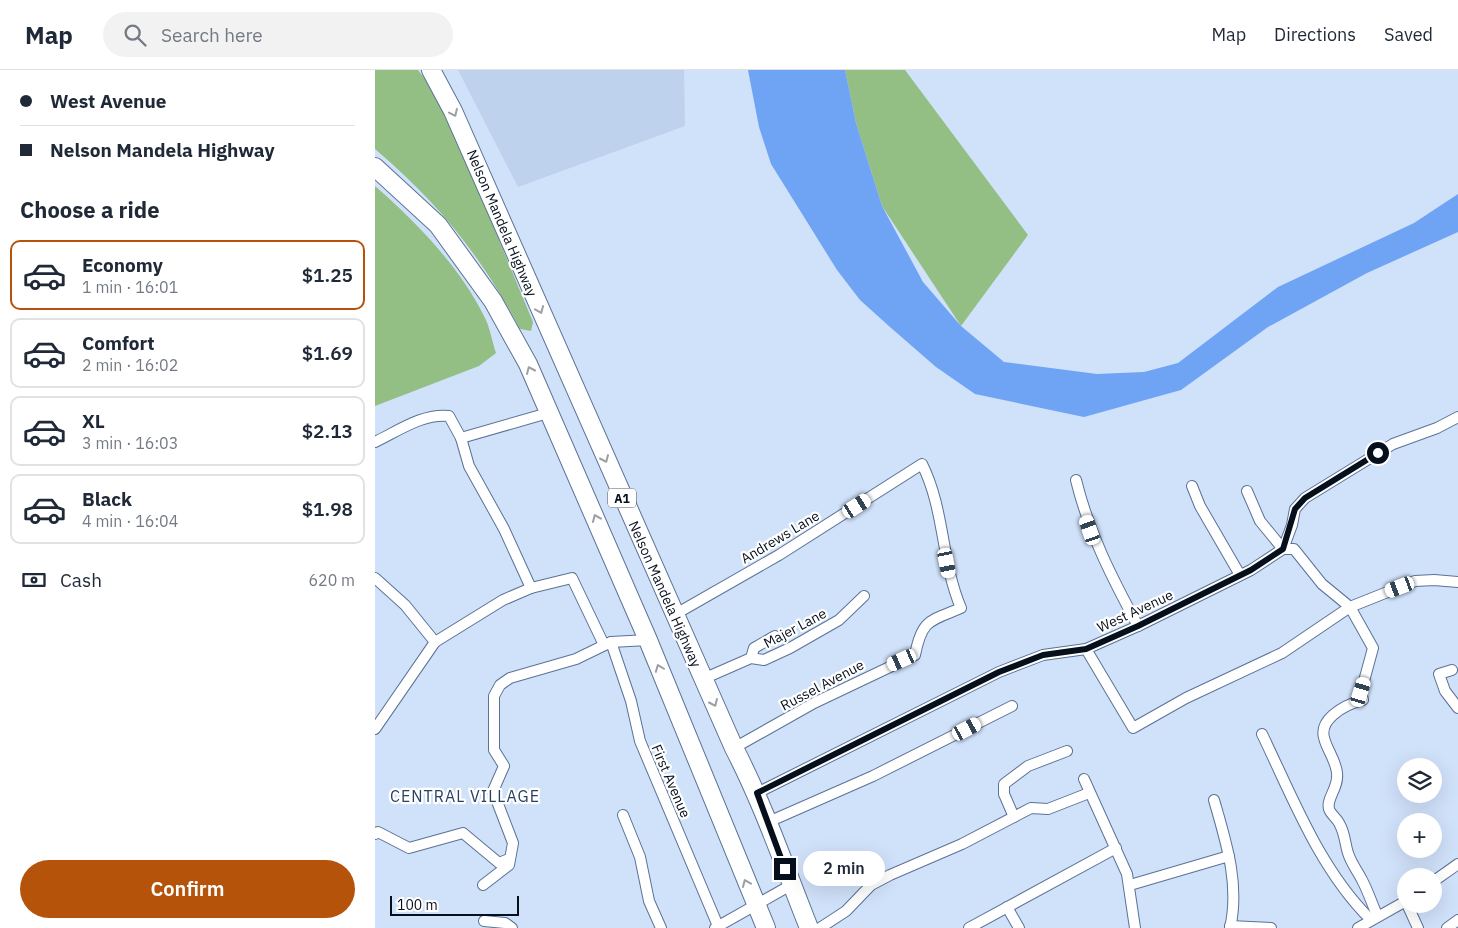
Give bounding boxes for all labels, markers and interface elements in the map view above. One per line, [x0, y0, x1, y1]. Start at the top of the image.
search box [103, 12, 453, 57]
text: Map [25, 19, 73, 51]
icon: search [121, 21, 149, 49]
text: Search here [161, 23, 263, 47]
text: Map [1211, 23, 1246, 46]
text: Directions [1274, 23, 1356, 46]
text: Saved [1384, 23, 1433, 46]
text: West Avenue [50, 89, 166, 113]
one-way arrow [448, 108, 458, 117]
text: Nelson Mandela Highway [50, 138, 275, 162]
street label: Nelson Mandela Highway [463, 147, 541, 299]
text: Choose a ride [20, 195, 160, 224]
icon: car [22, 253, 67, 298]
text: Economy [82, 253, 163, 277]
text: $1.25 [302, 263, 353, 287]
text: 1 min · 16:01 [82, 277, 178, 297]
one-way arrow [533, 305, 544, 314]
icon: car [22, 331, 67, 376]
text: Comfort [82, 331, 155, 355]
text: $1.69 [302, 341, 353, 365]
text: 2 min · 16:02 [82, 355, 178, 375]
one-way arrow [525, 366, 536, 375]
icon: car [22, 409, 67, 454]
text: XL [82, 409, 105, 433]
text: $2.13 [302, 419, 353, 443]
text: 3 min · 16:03 [82, 433, 178, 453]
route start [1367, 442, 1389, 464]
one-way arrow [598, 454, 609, 463]
icon: car [22, 487, 67, 532]
text: Black [82, 487, 132, 511]
road number: A1 [608, 488, 636, 508]
car [840, 492, 873, 520]
text: $1.98 [302, 497, 353, 521]
street label: Andrews Lane [737, 506, 823, 568]
text: 4 min · 16:04 [82, 511, 178, 531]
car [1078, 513, 1101, 547]
one-way arrow [591, 514, 602, 523]
street label: Nelson Mandela Highway [625, 518, 705, 670]
car [936, 547, 957, 579]
icon: cash [20, 566, 48, 594]
text: Cash [60, 568, 102, 592]
text: 620 m [308, 570, 355, 590]
car [1383, 575, 1416, 599]
street label: West Avenue [1094, 585, 1176, 636]
street label: Majer Lane [760, 604, 830, 652]
car [885, 647, 918, 673]
street label: Russel Avenue [777, 655, 867, 715]
one-way arrow [654, 664, 665, 673]
car [1349, 675, 1372, 709]
one-way arrow [708, 698, 718, 707]
car [950, 715, 983, 743]
street label: First Avenue [647, 742, 695, 821]
map controls [1397, 758, 1442, 913]
button: layers [1397, 758, 1442, 803]
district label: CENTRAL VILLAGE [390, 786, 540, 806]
button: + [1397, 813, 1442, 858]
callout: 2 min [803, 852, 885, 886]
route end [774, 858, 796, 880]
text: 2 min [823, 858, 865, 878]
button: Confirm [20, 860, 355, 918]
button: − [1397, 868, 1442, 913]
one-way arrow [742, 879, 753, 888]
scale bar [390, 893, 519, 916]
text: 100 m [397, 896, 438, 914]

